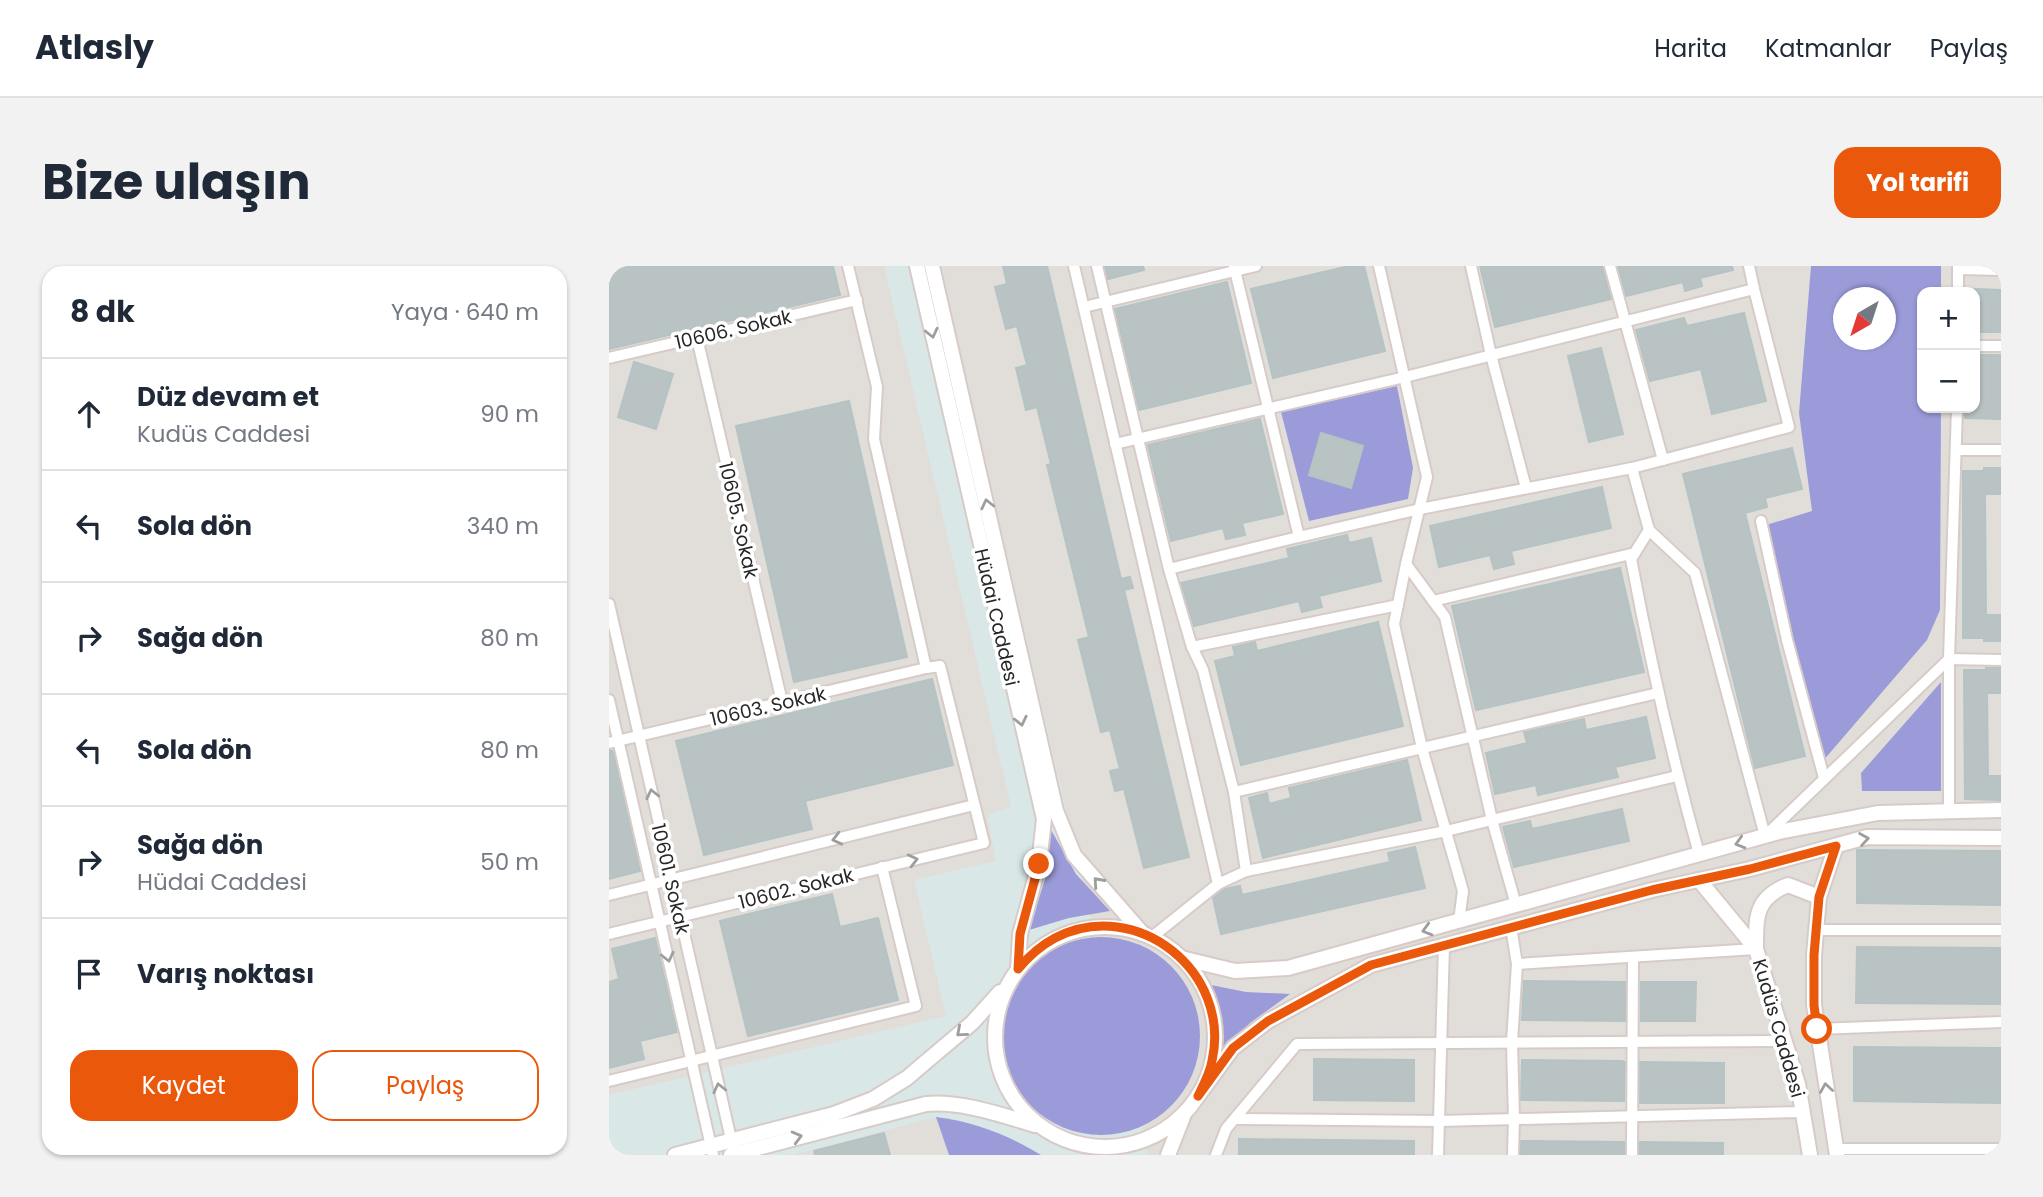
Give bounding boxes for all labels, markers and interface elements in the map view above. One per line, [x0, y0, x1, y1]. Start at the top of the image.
text: Atlasly [35, 24, 154, 71]
text: Harita [1654, 32, 1727, 65]
text: Katmanlar [1765, 32, 1892, 65]
text: Paylaş [1930, 32, 2008, 65]
button: Yol tarifi [1834, 147, 2001, 218]
text: Bize ulaşın [42, 148, 310, 216]
north arrow [1833, 287, 1896, 350]
map controls [1917, 287, 1980, 413]
button: + [1917, 287, 1980, 350]
text: 8 dk [70, 290, 135, 333]
text: Yaya · 640 m [391, 296, 539, 328]
street label: 10606. Sokak [672, 303, 794, 356]
one-way arrow [924, 326, 938, 338]
button: − [1917, 350, 1980, 413]
text: Düz devam et [137, 379, 319, 415]
icon: ahead [70, 395, 108, 433]
text: 90 m [480, 398, 539, 430]
text: Kudüs Caddesi [137, 418, 310, 450]
street label: 10605. Sokak [712, 459, 765, 581]
one-way arrow [981, 498, 995, 510]
icon: left [70, 507, 108, 545]
text: Sola dön [137, 508, 252, 544]
text: 340 m [467, 510, 539, 542]
street label: Hüdai Caddesi [968, 546, 1025, 689]
icon: right [70, 619, 108, 657]
text: Sağa dön [137, 620, 263, 656]
text: 80 m [480, 622, 539, 654]
street label: 10603. Sokak [708, 680, 829, 733]
one-way arrow [1013, 715, 1027, 727]
icon: left [70, 731, 108, 769]
text: Sola dön [137, 732, 252, 768]
text: 80 m [480, 734, 539, 766]
one-way arrow [646, 788, 660, 800]
street label: 10601. Sokak [645, 821, 696, 937]
text: Sağa dön [137, 827, 263, 863]
one-way arrow [831, 831, 843, 845]
one-way arrow [1858, 832, 1870, 847]
one-way arrow [1734, 834, 1746, 849]
icon: right [70, 843, 108, 881]
text: 50 m [480, 846, 539, 878]
route end [1023, 848, 1054, 879]
one-way arrow [907, 854, 919, 868]
street label: 10602. Sokak [736, 861, 857, 916]
text: Hüdai Caddesi [137, 866, 307, 898]
one-way arrow [1094, 877, 1107, 890]
one-way arrow [1421, 922, 1433, 936]
one-way arrow [660, 951, 674, 963]
icon: arrive [70, 955, 108, 993]
text: Varış noktası [137, 956, 314, 992]
street label: Kudüs Caddesi [1746, 956, 1811, 1101]
route start [1801, 1013, 1832, 1044]
one-way arrow [956, 1024, 969, 1036]
button: Kaydet [70, 1050, 298, 1121]
button: Paylaş [312, 1050, 539, 1121]
one-way arrow [712, 1082, 727, 1094]
one-way arrow [1819, 1082, 1834, 1093]
one-way arrow [791, 1131, 803, 1146]

